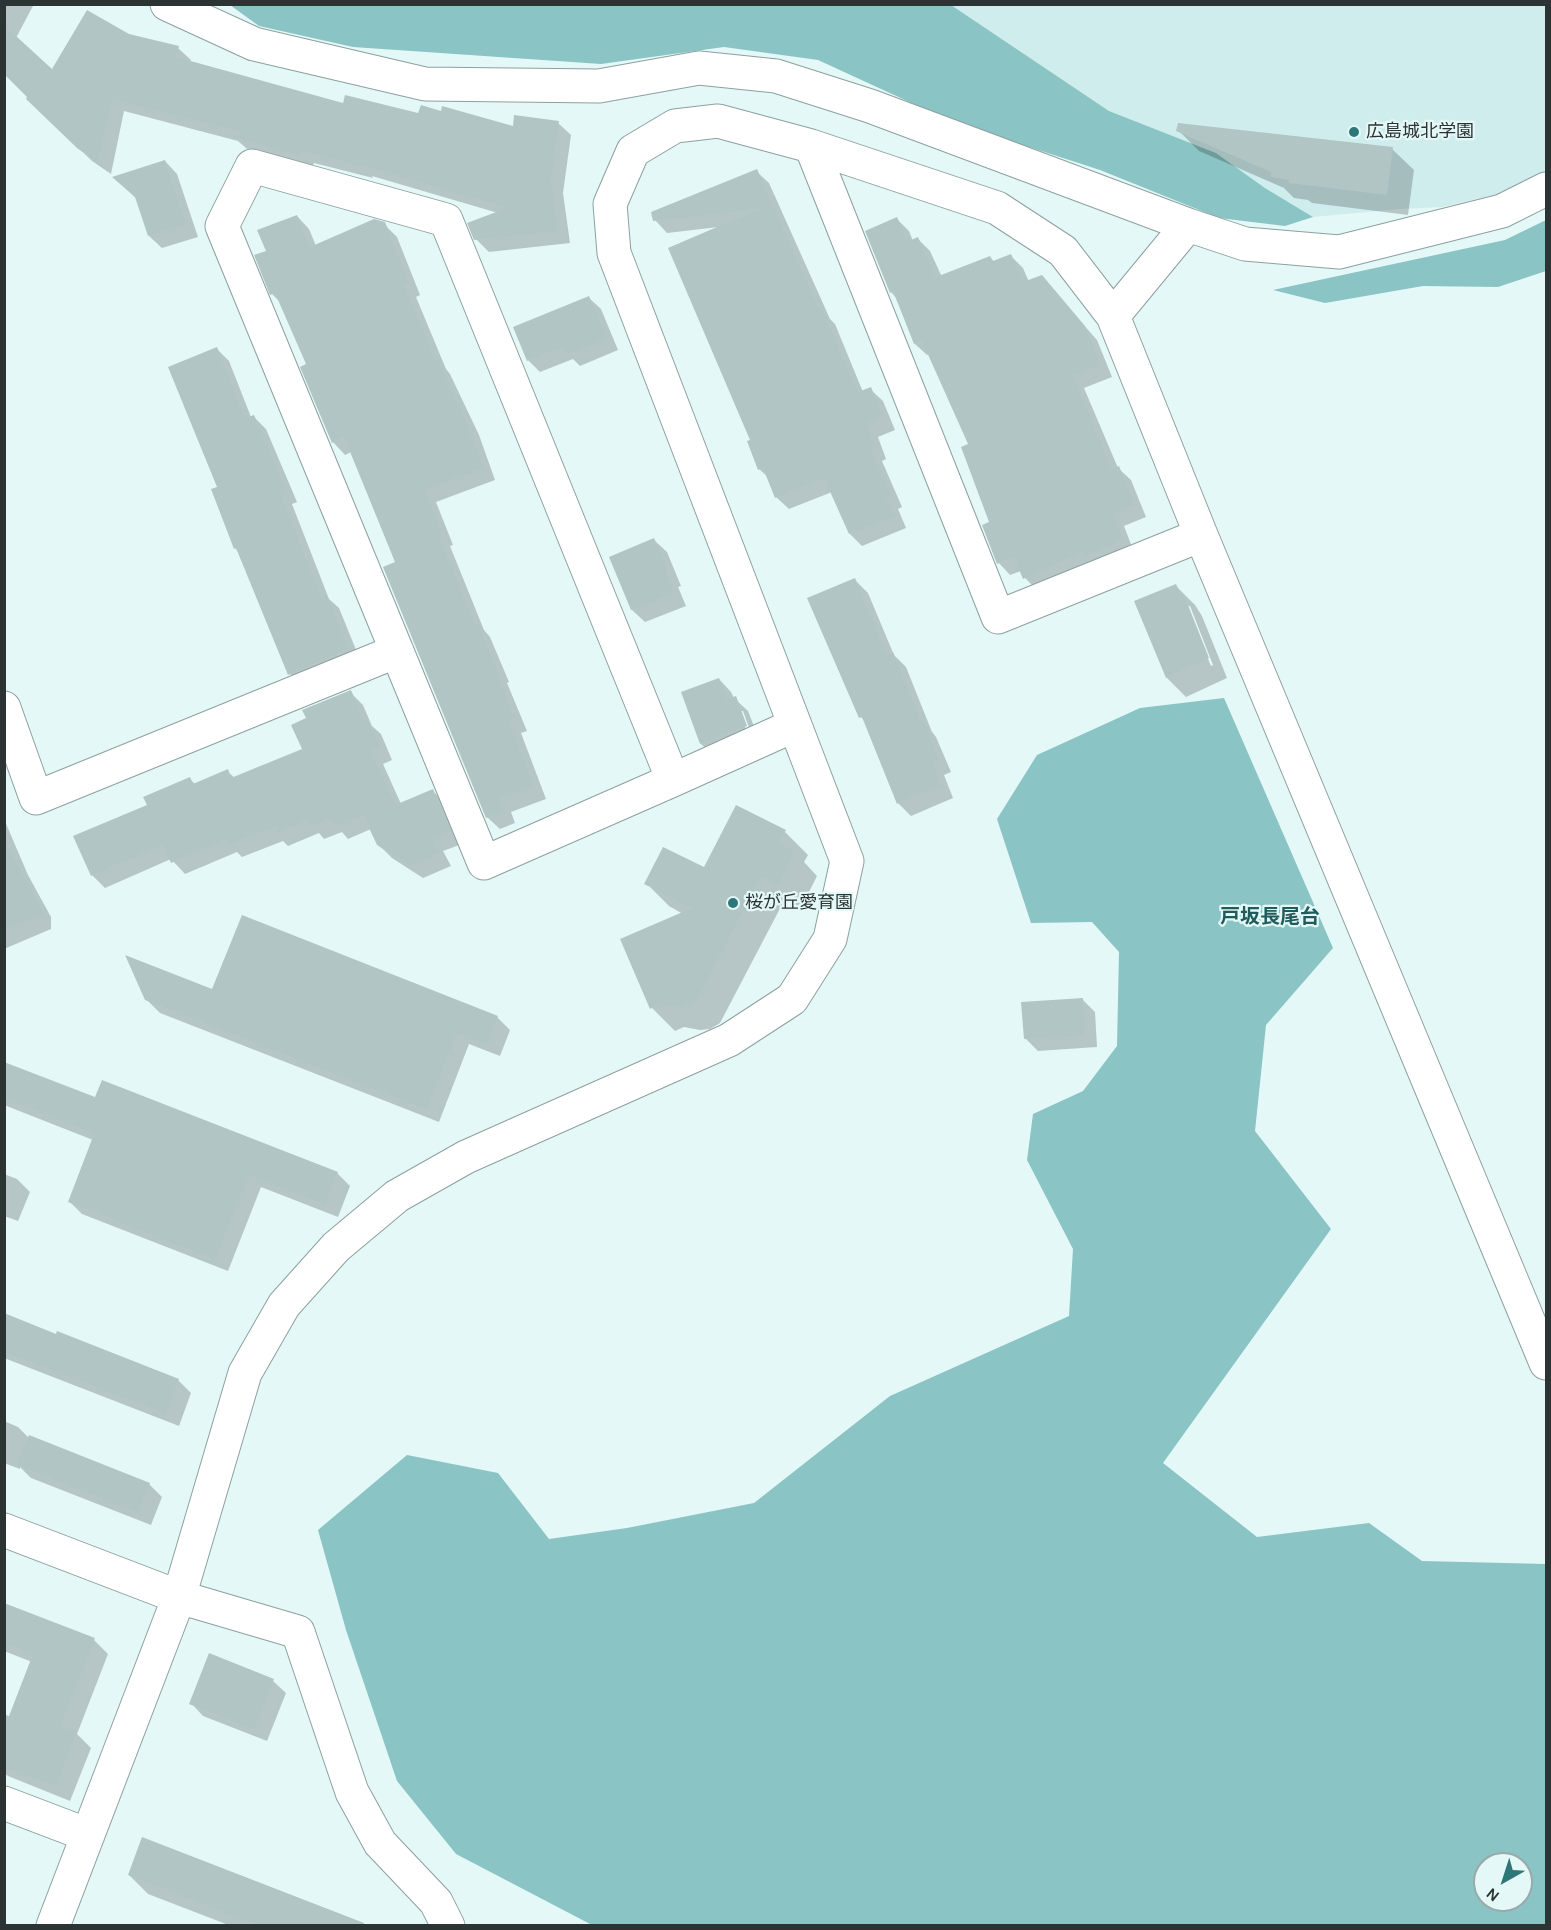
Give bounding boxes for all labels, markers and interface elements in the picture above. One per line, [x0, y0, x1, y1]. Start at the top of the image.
place label: 広島城北学園 [1366, 121, 1474, 143]
marker: 広島城北学園 [1347, 125, 1361, 139]
place label: 桜が丘愛育園 [745, 892, 853, 914]
marker: 桜が丘愛育園 [726, 896, 740, 910]
district label: 戸坂長尾台 [1220, 905, 1320, 929]
north arrow [1473, 1852, 1533, 1912]
text: N [1482, 1884, 1503, 1906]

